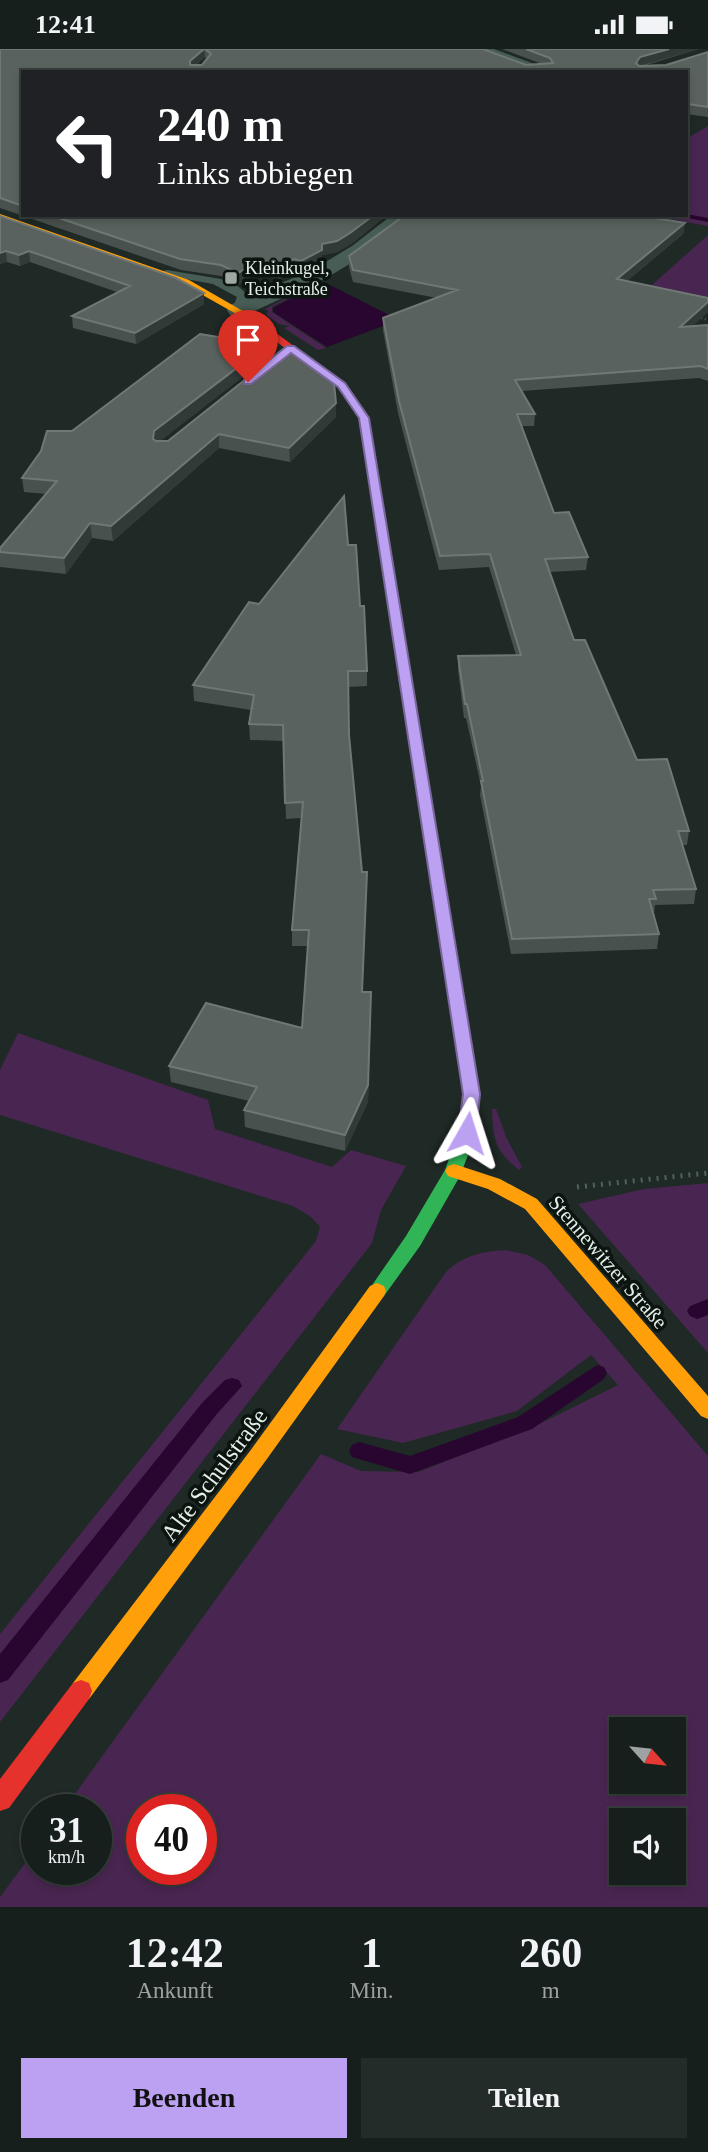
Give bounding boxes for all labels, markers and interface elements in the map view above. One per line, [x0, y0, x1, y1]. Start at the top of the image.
text: 12:41 [35, 10, 96, 39]
text: 240 m [157, 97, 284, 152]
icon: left [42, 98, 133, 189]
text: Links abbiegen [157, 155, 353, 191]
place label: Kleinkugel, Teichstraße [245, 258, 329, 299]
marker: Kleinkugel, Teichstraße [223, 270, 239, 286]
pin [218, 310, 278, 382]
icon: arrive [229, 321, 267, 359]
position arrow [430, 1096, 504, 1170]
street label: Stennewitzer Straße [544, 1191, 672, 1333]
street label: Alte Schulstraße [156, 1404, 272, 1546]
north arrow [609, 1717, 686, 1794]
map controls [609, 1717, 686, 1885]
speed limit sign: 40 [126, 1794, 217, 1885]
button: sound [609, 1808, 686, 1885]
text: 31 [49, 1811, 84, 1850]
text: km/h [48, 1847, 85, 1867]
text: 12:42 [126, 1930, 224, 1976]
text: 1 [361, 1930, 382, 1976]
text: 260 [519, 1930, 582, 1976]
text: Ankunft [136, 1978, 213, 2003]
text: Min. [349, 1978, 394, 2003]
text: m [542, 1978, 560, 2003]
button: Beenden [21, 2058, 347, 2138]
button: Teilen [361, 2058, 687, 2138]

